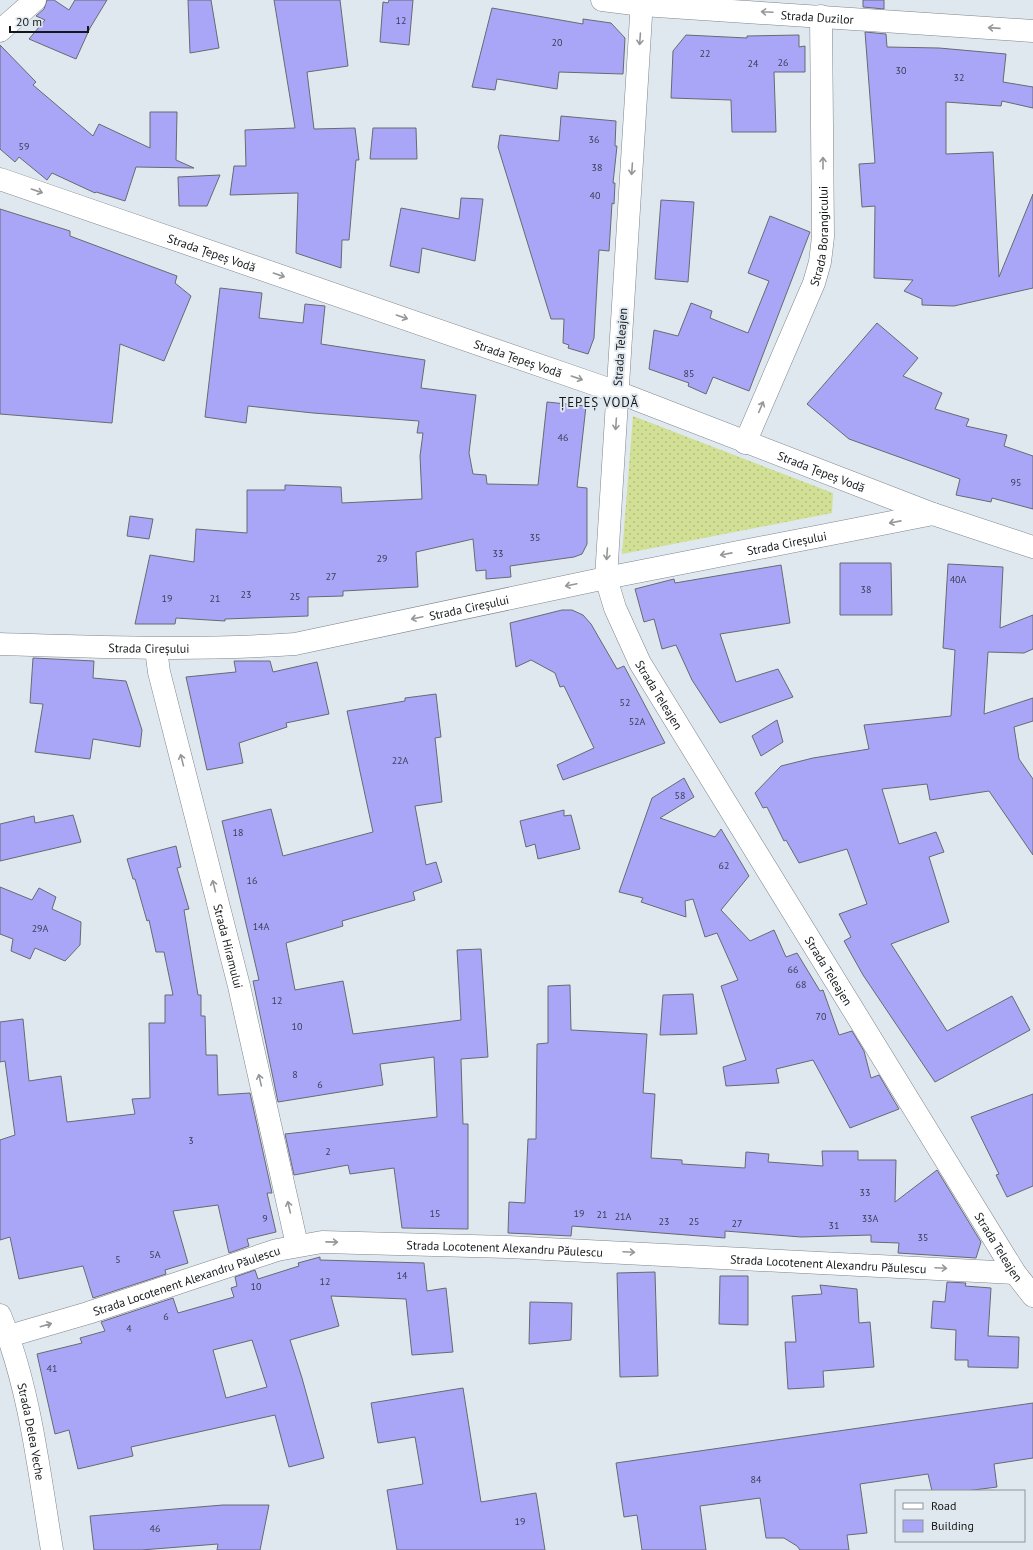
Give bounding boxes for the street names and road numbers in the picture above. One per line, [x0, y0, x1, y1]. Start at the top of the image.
street label: Strada Duzilor [780, 7, 854, 27]
street label: Strada Borangicului [806, 186, 831, 288]
street label: Strada Țepeș Vodă [166, 230, 258, 274]
street label: Strada Teleajen [610, 307, 630, 387]
street label: Strada Țepeș Vodă [472, 336, 564, 380]
street label: Strada Țepeș Vodă [776, 447, 867, 495]
street label: Strada Cireșului [745, 528, 828, 558]
street label: Strada Cireșului [428, 591, 510, 623]
street label: Strada Cireșului [108, 640, 190, 655]
street label: Strada Teleajen [633, 657, 686, 732]
street label: Strada Hiramului [211, 902, 247, 990]
street label: Strada Teleajen [802, 933, 856, 1008]
street label: Strada Teleajen [972, 1209, 1026, 1284]
street label: Strada Locotenent Alexandru Păulescu [406, 1237, 603, 1259]
street label: Strada Locotenent Alexandru Păulescu [91, 1242, 282, 1318]
street label: Strada Locotenent Alexandru Păulescu [730, 1251, 927, 1276]
street label: Strada Delea Veche [15, 1381, 48, 1481]

